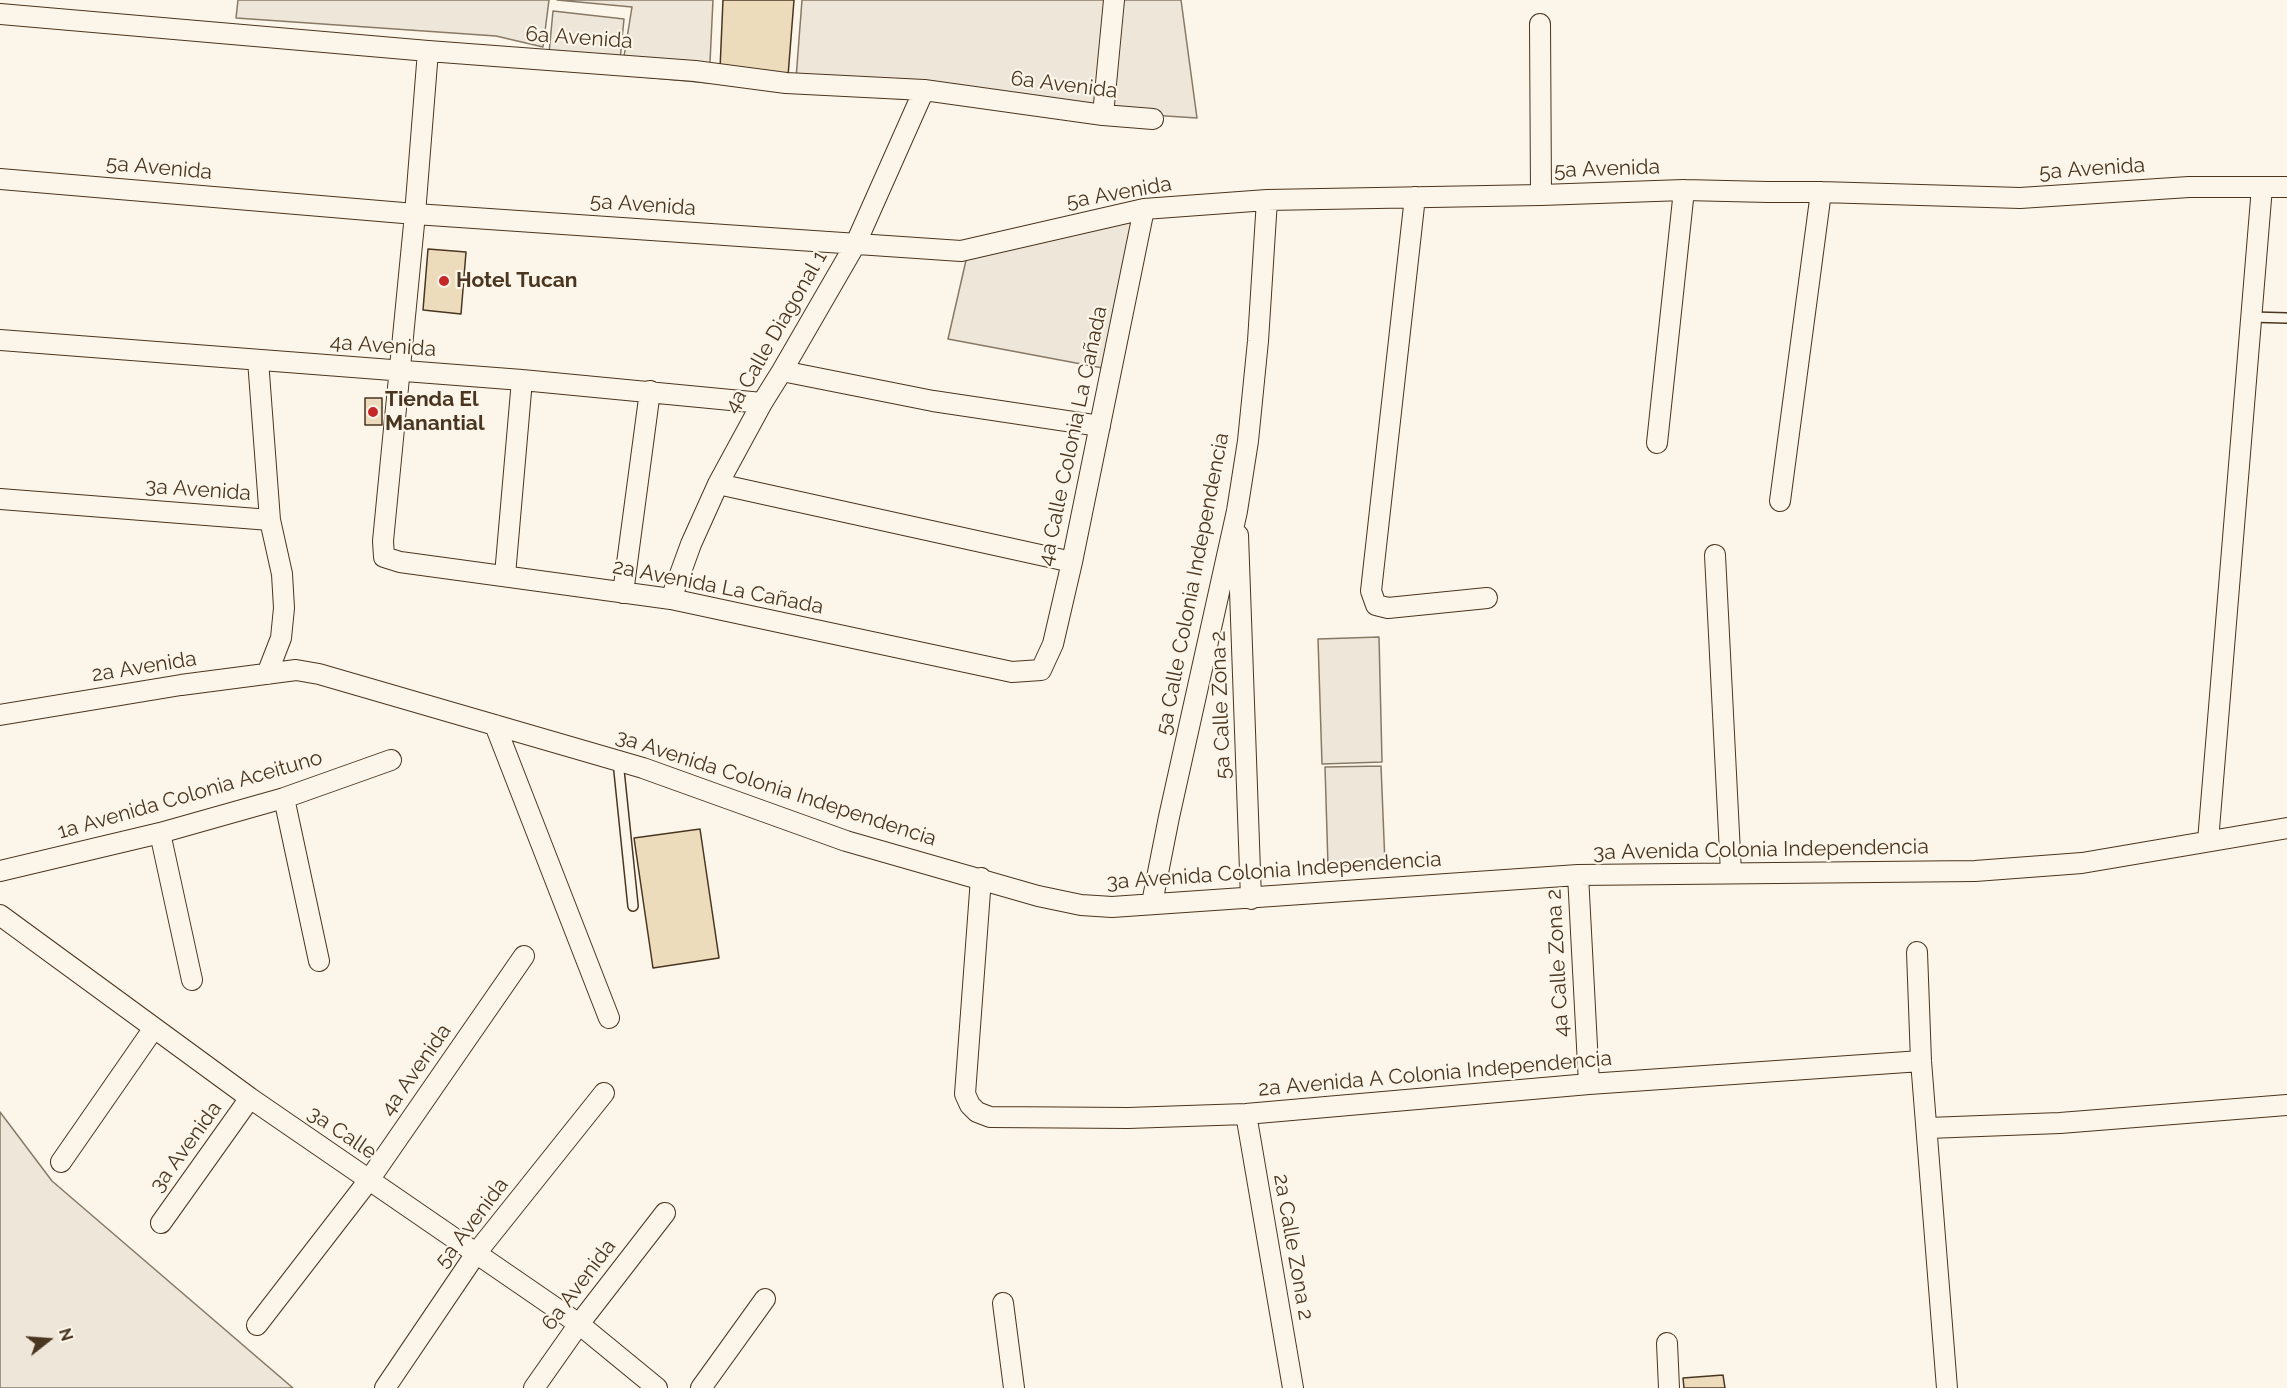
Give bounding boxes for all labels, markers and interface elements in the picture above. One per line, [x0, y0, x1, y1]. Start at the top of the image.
street label: 6a Avenida [525, 22, 633, 54]
street label: 6a Avenida [1009, 66, 1119, 104]
street label: 5a Avenida [105, 151, 213, 185]
street label: 5a Avenida [2038, 153, 2146, 185]
street label: 5a Avenida [1553, 155, 1661, 183]
street label: 5a Avenida [1065, 171, 1173, 215]
street label: 5a Avenida [589, 189, 697, 221]
street label: 4a Calle Diagonal 1 [719, 246, 833, 418]
place label: Hotel Tucan [456, 268, 578, 294]
marker: Hotel Tucan [437, 274, 451, 288]
street label: 4a Calle Colonia La Cañada [1033, 304, 1113, 568]
street label: 4a Avenida [329, 330, 437, 362]
place label: Tienda El Manantial [385, 387, 485, 437]
marker: Tienda El Manantial [366, 405, 380, 419]
street label: 5a Calle Colonia Independencia [1151, 431, 1235, 737]
street label: 3a Avenida [144, 474, 252, 506]
street label: 2a Avenida La Cañada [610, 554, 826, 620]
street label: 5a Calle Zona 2 [1206, 630, 1236, 780]
street label: 2a Avenida [90, 646, 198, 688]
street label: 3a Avenida Colonia Independencia [613, 724, 939, 852]
street label: 1a Avenida Colonia Aceituno [55, 745, 325, 845]
street label: 3a Avenida Colonia Independencia [1593, 834, 1929, 866]
street label: 3a Avenida Colonia Independencia [1106, 847, 1442, 895]
street label: 4a Calle Zona 2 [1542, 888, 1574, 1038]
street label: 4a Avenida [375, 1019, 457, 1121]
street label: 2a Avenida A Colonia Independencia [1257, 1046, 1613, 1102]
street label: 3a Avenida [145, 1097, 227, 1197]
street label: 3a Calle [303, 1101, 381, 1165]
street label: 2a Calle Zona 2 [1268, 1172, 1318, 1322]
street label: 5a Avenida [430, 1173, 514, 1273]
street label: 6a Avenida [537, 1235, 621, 1335]
north arrow [18, 1310, 78, 1370]
text: N [55, 1326, 77, 1343]

